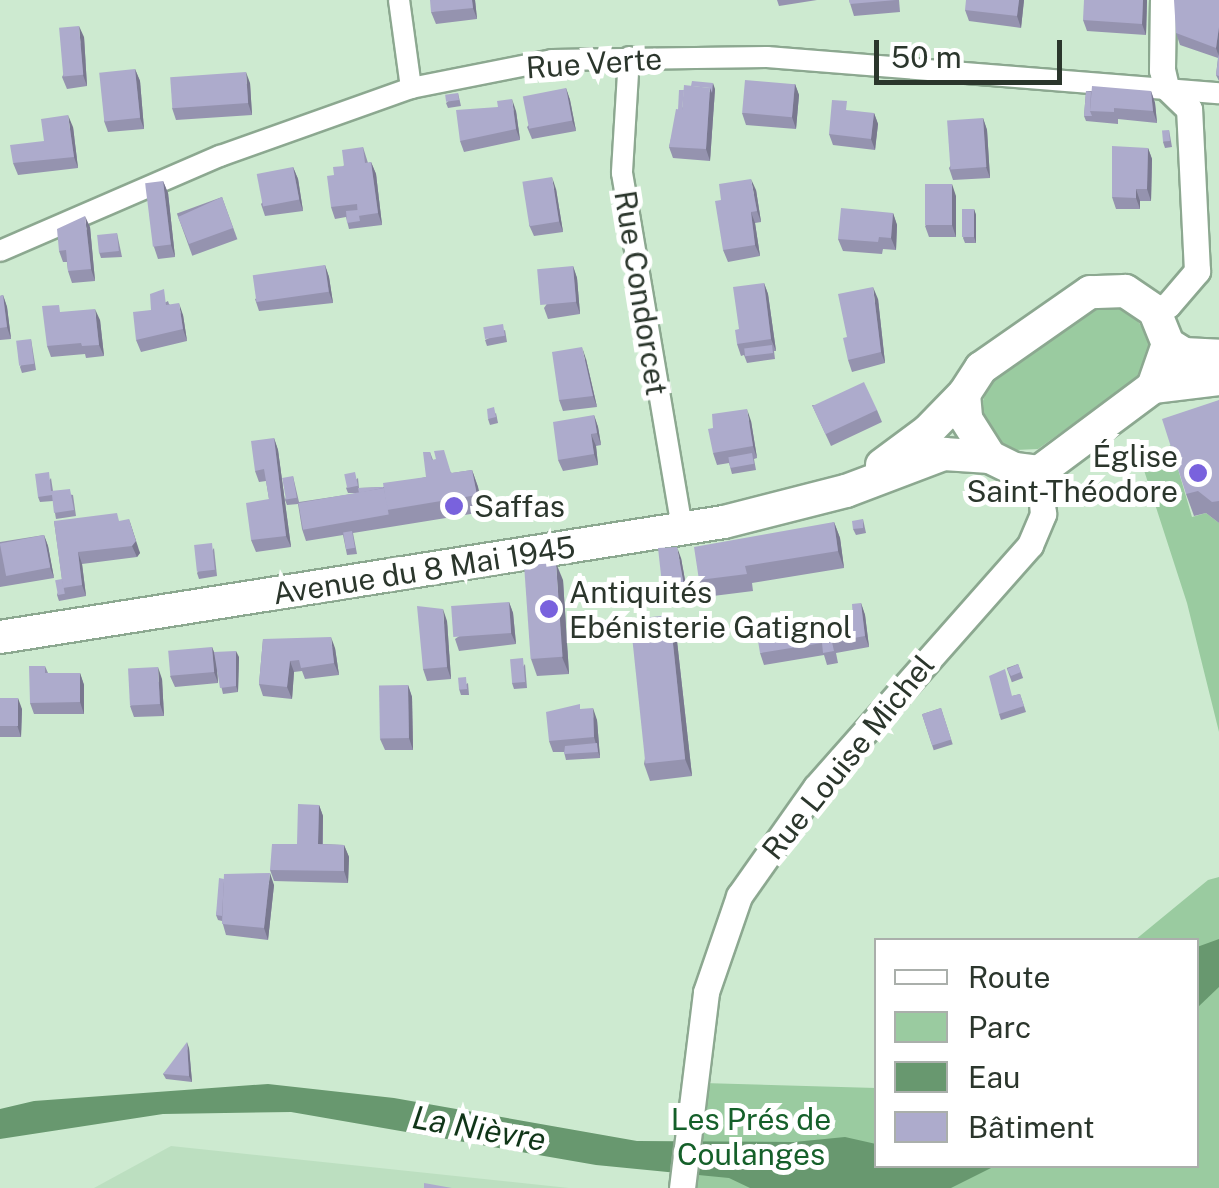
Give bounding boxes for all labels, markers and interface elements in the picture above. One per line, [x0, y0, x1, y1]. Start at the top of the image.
scale bar [879, 20, 1066, 82]
text: 50 m [891, 39, 962, 75]
street label: Rue Verte [524, 40, 664, 86]
street label: Rue Condorcet [607, 188, 675, 398]
place label: Église Saint-Théodore [966, 438, 1178, 508]
marker: Église Saint-Théodore [1187, 462, 1209, 484]
place label: Saffas [474, 488, 565, 524]
marker: Saffas [443, 495, 465, 517]
street label: Avenue du 8 Mai 1945 [270, 528, 578, 612]
place label: Antiquités Ebénisterie Gatignol [569, 574, 852, 644]
marker: Antiquités Ebénisterie Gatignol [538, 598, 560, 620]
street label: Rue Louise Michel [754, 647, 942, 867]
legend [874, 938, 1199, 1168]
text: Route [968, 959, 1050, 995]
text: Parc [968, 1009, 1031, 1045]
text: Eau [968, 1059, 1020, 1095]
water label: La Nièvre [409, 1098, 549, 1160]
park label: Les Prés de Coulanges [671, 1101, 831, 1172]
text: Bâtiment [968, 1109, 1095, 1145]

